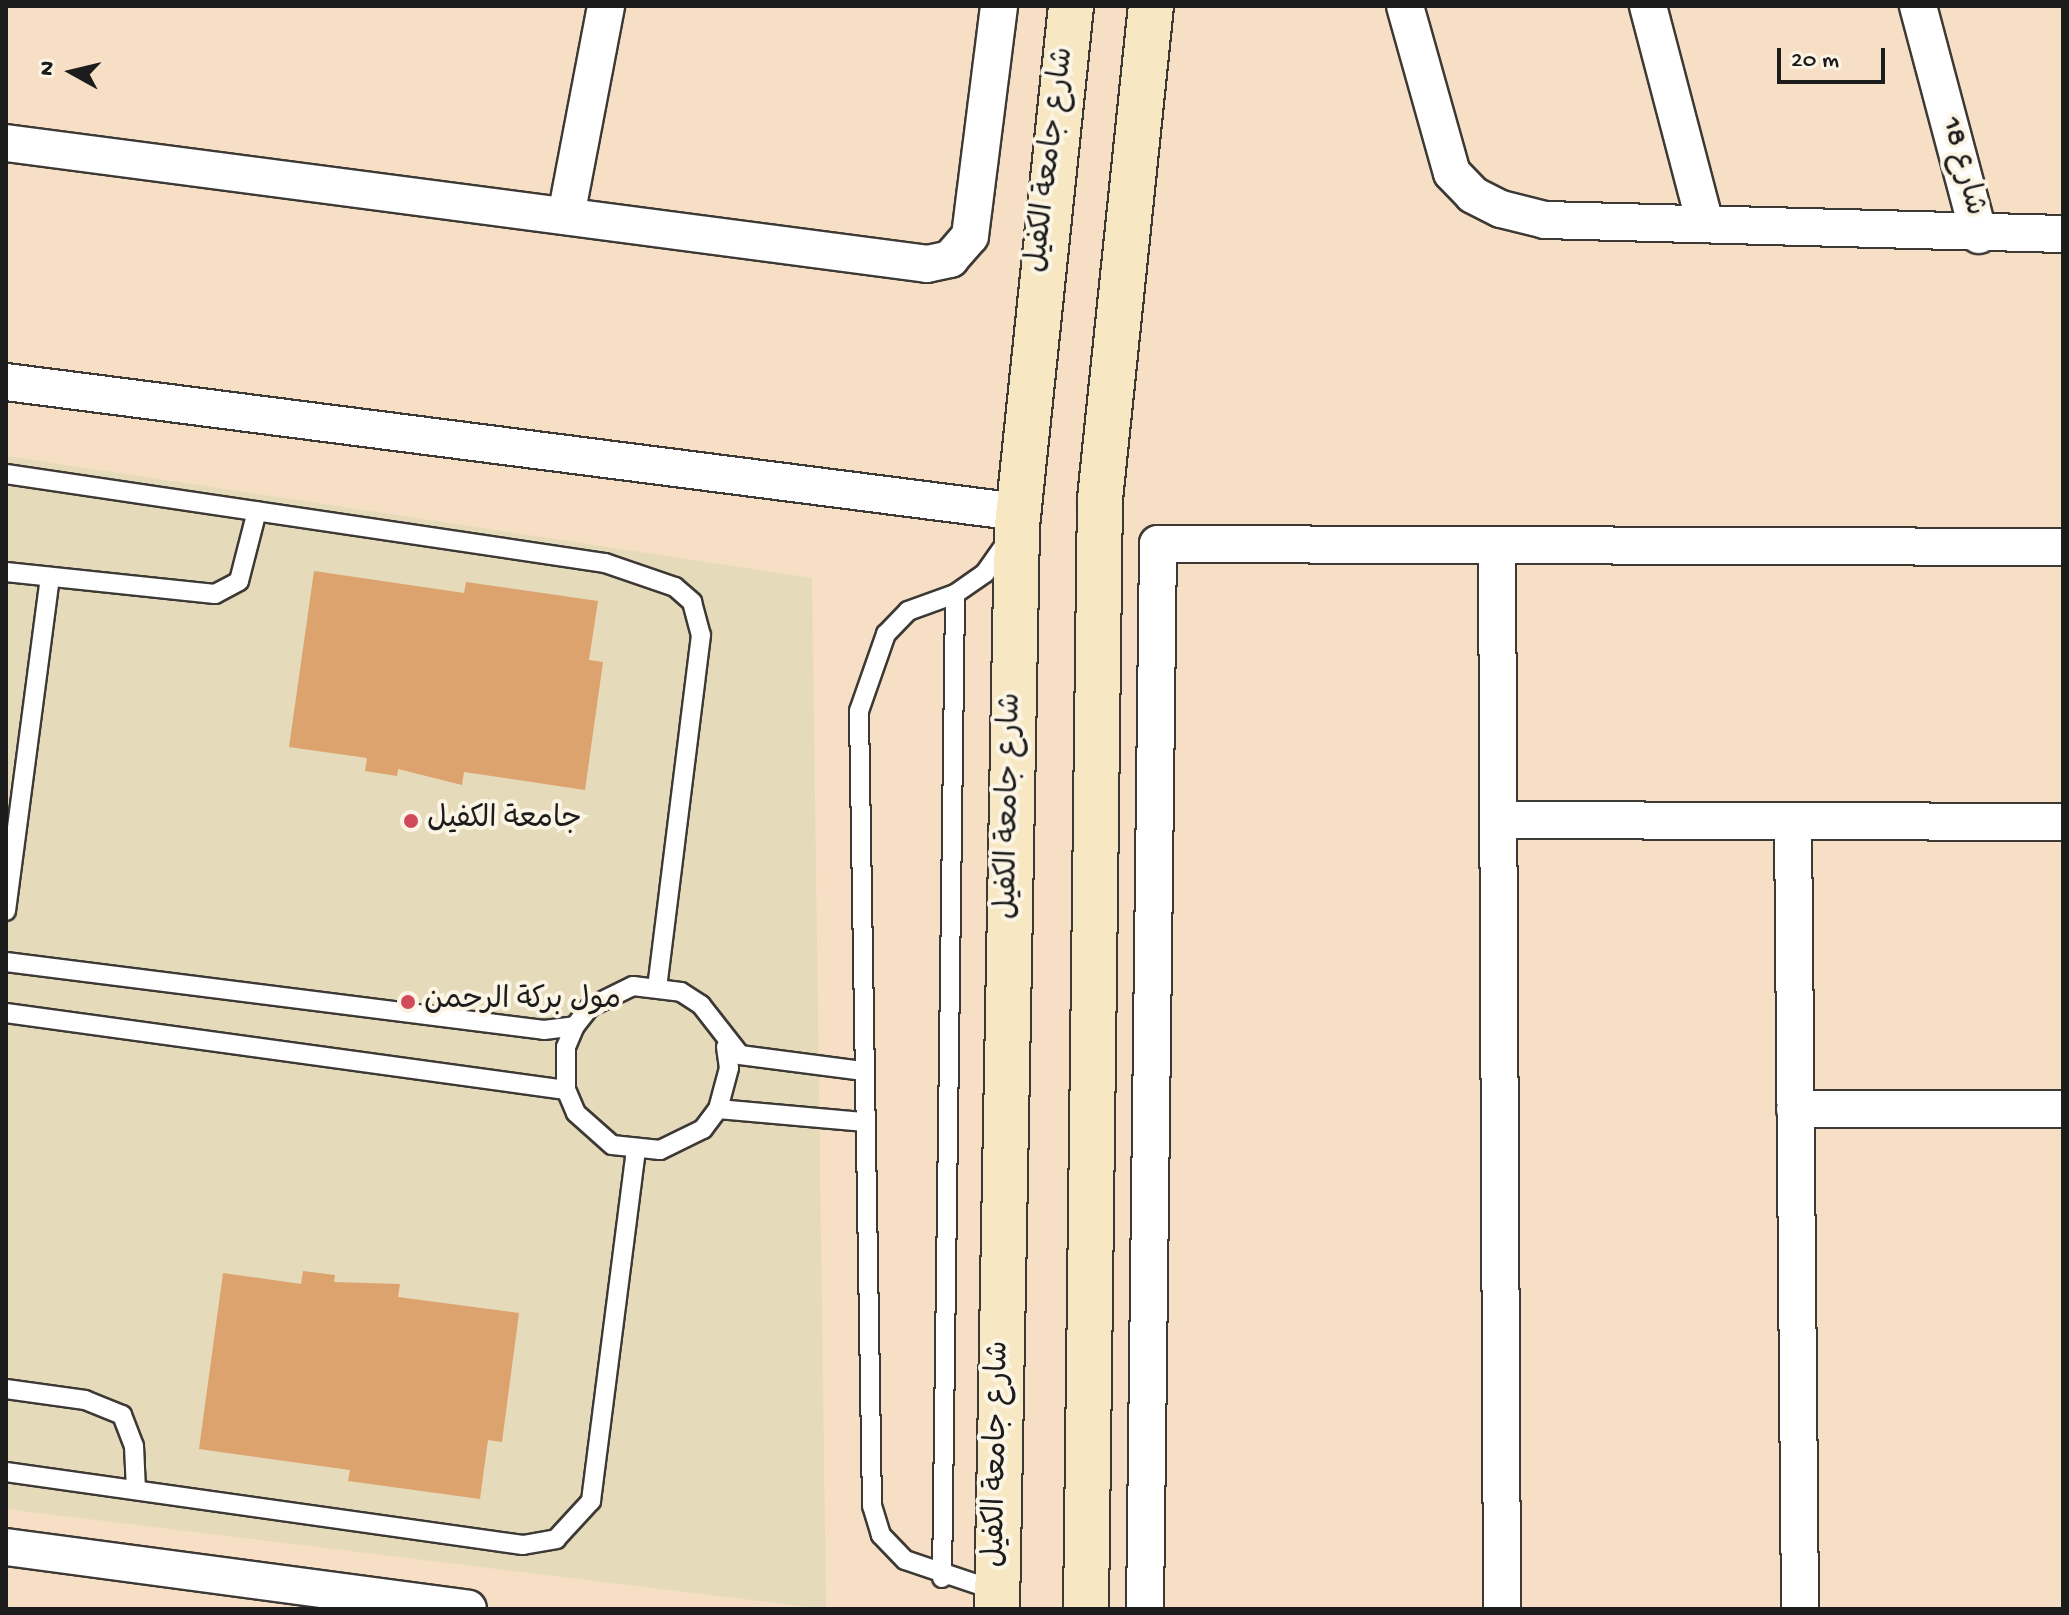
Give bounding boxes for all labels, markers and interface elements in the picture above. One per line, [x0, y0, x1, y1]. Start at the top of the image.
north arrow [32, 32, 112, 112]
scale bar [1781, 32, 1889, 82]
street label: شارع جامعة الكفيل [1020, 45, 1084, 275]
text: 20 m [1791, 47, 1839, 76]
text: N [34, 60, 62, 78]
street label: شارع 18 [1931, 114, 1991, 220]
street label: شارع جامعة الكفيل [991, 692, 1031, 920]
place label: جامعة الكفيل [427, 803, 582, 839]
marker: جامعة الكفيل [402, 812, 420, 830]
place label: مول بركة الرحمن [424, 984, 621, 1020]
marker: مول بركة الرحمن [399, 993, 417, 1011]
street label: شارع جامعة الكفيل [979, 1340, 1019, 1568]

